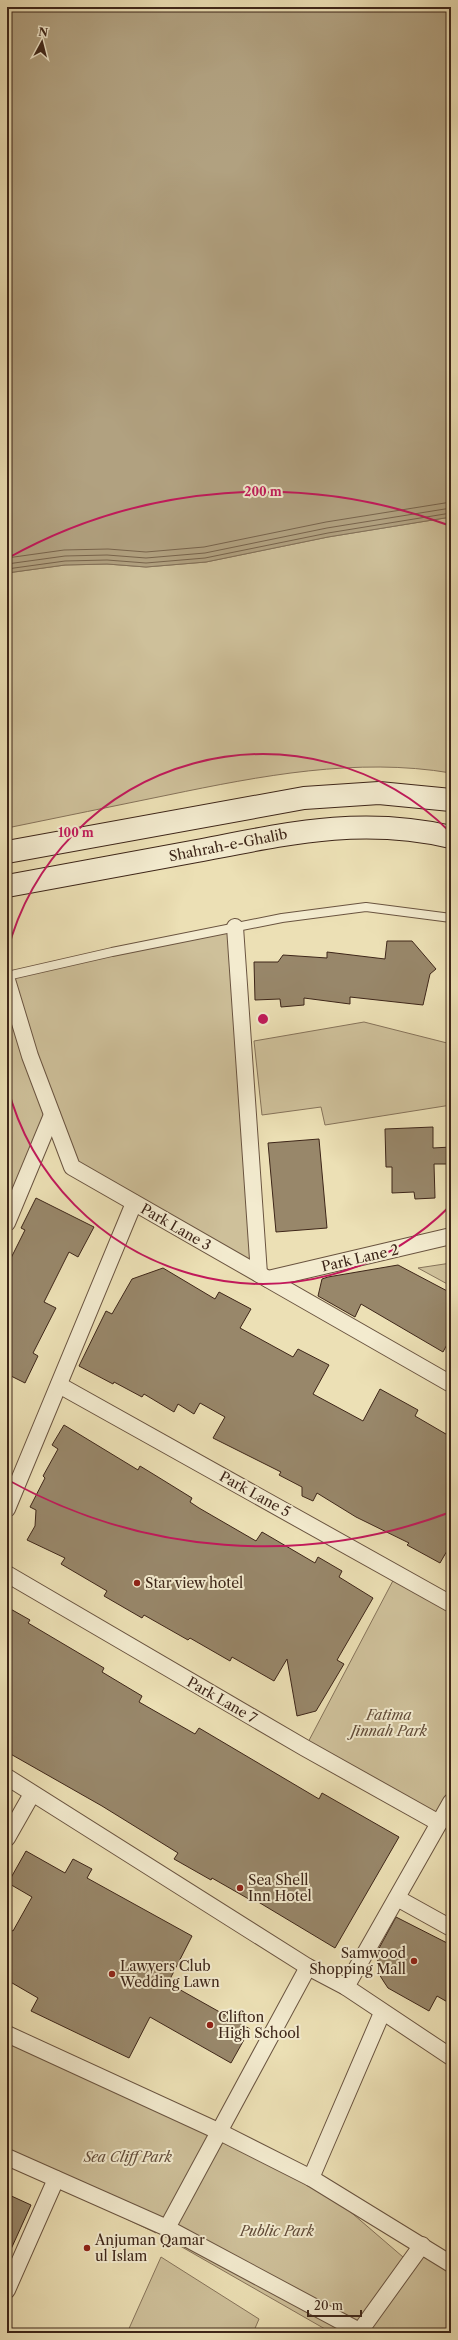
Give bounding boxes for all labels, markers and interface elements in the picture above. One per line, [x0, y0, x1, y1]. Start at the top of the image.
north arrow [22, 22, 62, 62]
text: N [38, 25, 49, 40]
text: 200 m [244, 484, 282, 499]
text: 100 m [58, 825, 94, 840]
street label: Shahrah-e-Ghalib [167, 825, 289, 865]
centre of rings [256, 1012, 270, 1026]
street label: Park Lane 3 [138, 1200, 214, 1254]
street label: Park Lane 2 [320, 1240, 400, 1276]
street label: Park Lane 5 [216, 1467, 294, 1521]
place label: Star view hotel [145, 1574, 243, 1592]
marker: Star view hotel [132, 1578, 142, 1588]
street label: Park Lane 7 [184, 1673, 260, 1727]
park label: Fatima Jinnah Park [347, 1706, 428, 1740]
place label: Sea Shell Inn Hotel [248, 1871, 312, 1905]
marker: Sea Shell Inn Hotel [235, 1883, 245, 1893]
place label: Samwood Shopping Mall [309, 1944, 406, 1978]
marker: Samwood Shopping Mall [409, 1956, 419, 1966]
place label: Lawyers Club Wedding Lawn [119, 1957, 220, 1991]
marker: Lawyers Club Wedding Lawn [107, 1969, 117, 1979]
place label: Clifton High School [218, 2008, 300, 2042]
marker: Clifton High School [205, 2020, 215, 2030]
park label: Sea Cliff Park [83, 2148, 173, 2166]
park label: Public Park [239, 2222, 315, 2240]
place label: Anjuman Qamar ul Islam [94, 2231, 205, 2265]
marker: Anjuman Qamar ul Islam [82, 2243, 92, 2253]
scale bar [308, 2292, 361, 2318]
text: 20 m [314, 2298, 343, 2313]

